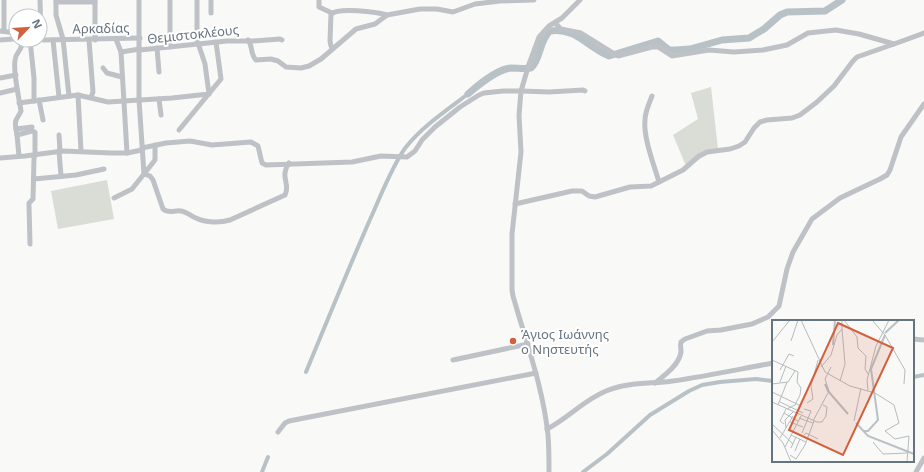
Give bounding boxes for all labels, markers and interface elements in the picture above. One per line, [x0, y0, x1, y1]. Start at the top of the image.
north arrow [8, 8, 48, 48]
text: N [29, 16, 46, 31]
street label: Αρκαδίας [72, 19, 130, 37]
street label: Θεμιστοκλέους [146, 20, 240, 48]
inset map [772, 320, 914, 462]
place label: Άγιος Ιωάννης ο Νηστευτής [521, 325, 609, 358]
marker: Άγιος Ιωάννης ο Νηστευτής [508, 336, 518, 346]

